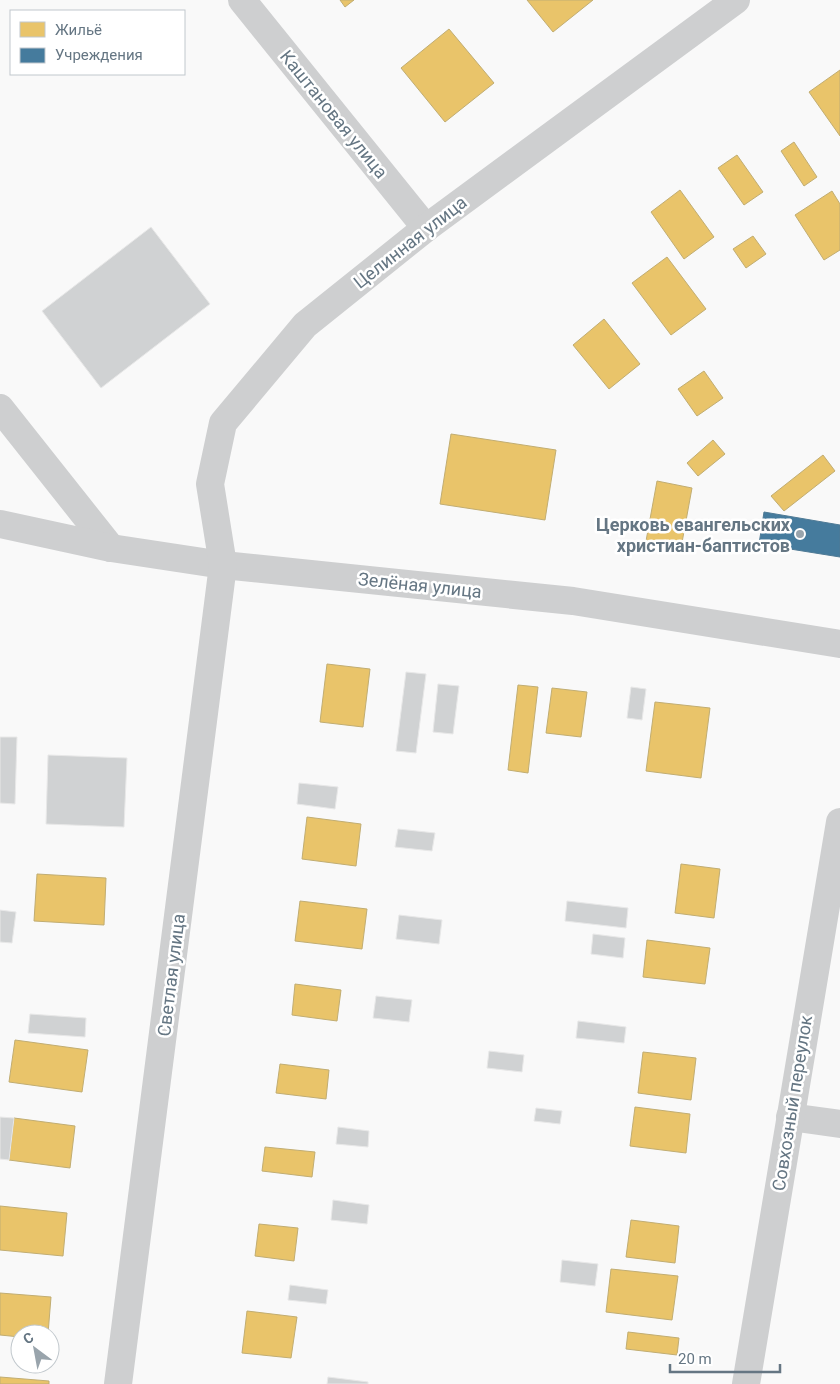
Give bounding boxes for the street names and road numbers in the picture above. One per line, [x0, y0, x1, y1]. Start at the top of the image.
street label: Каштановая улица [276, 46, 392, 182]
street label: Целинная улица [349, 191, 471, 293]
street label: Зелёная улица [357, 568, 483, 602]
street label: Светлая улица [153, 913, 189, 1037]
street label: Совхозный переулок [768, 1013, 816, 1192]

